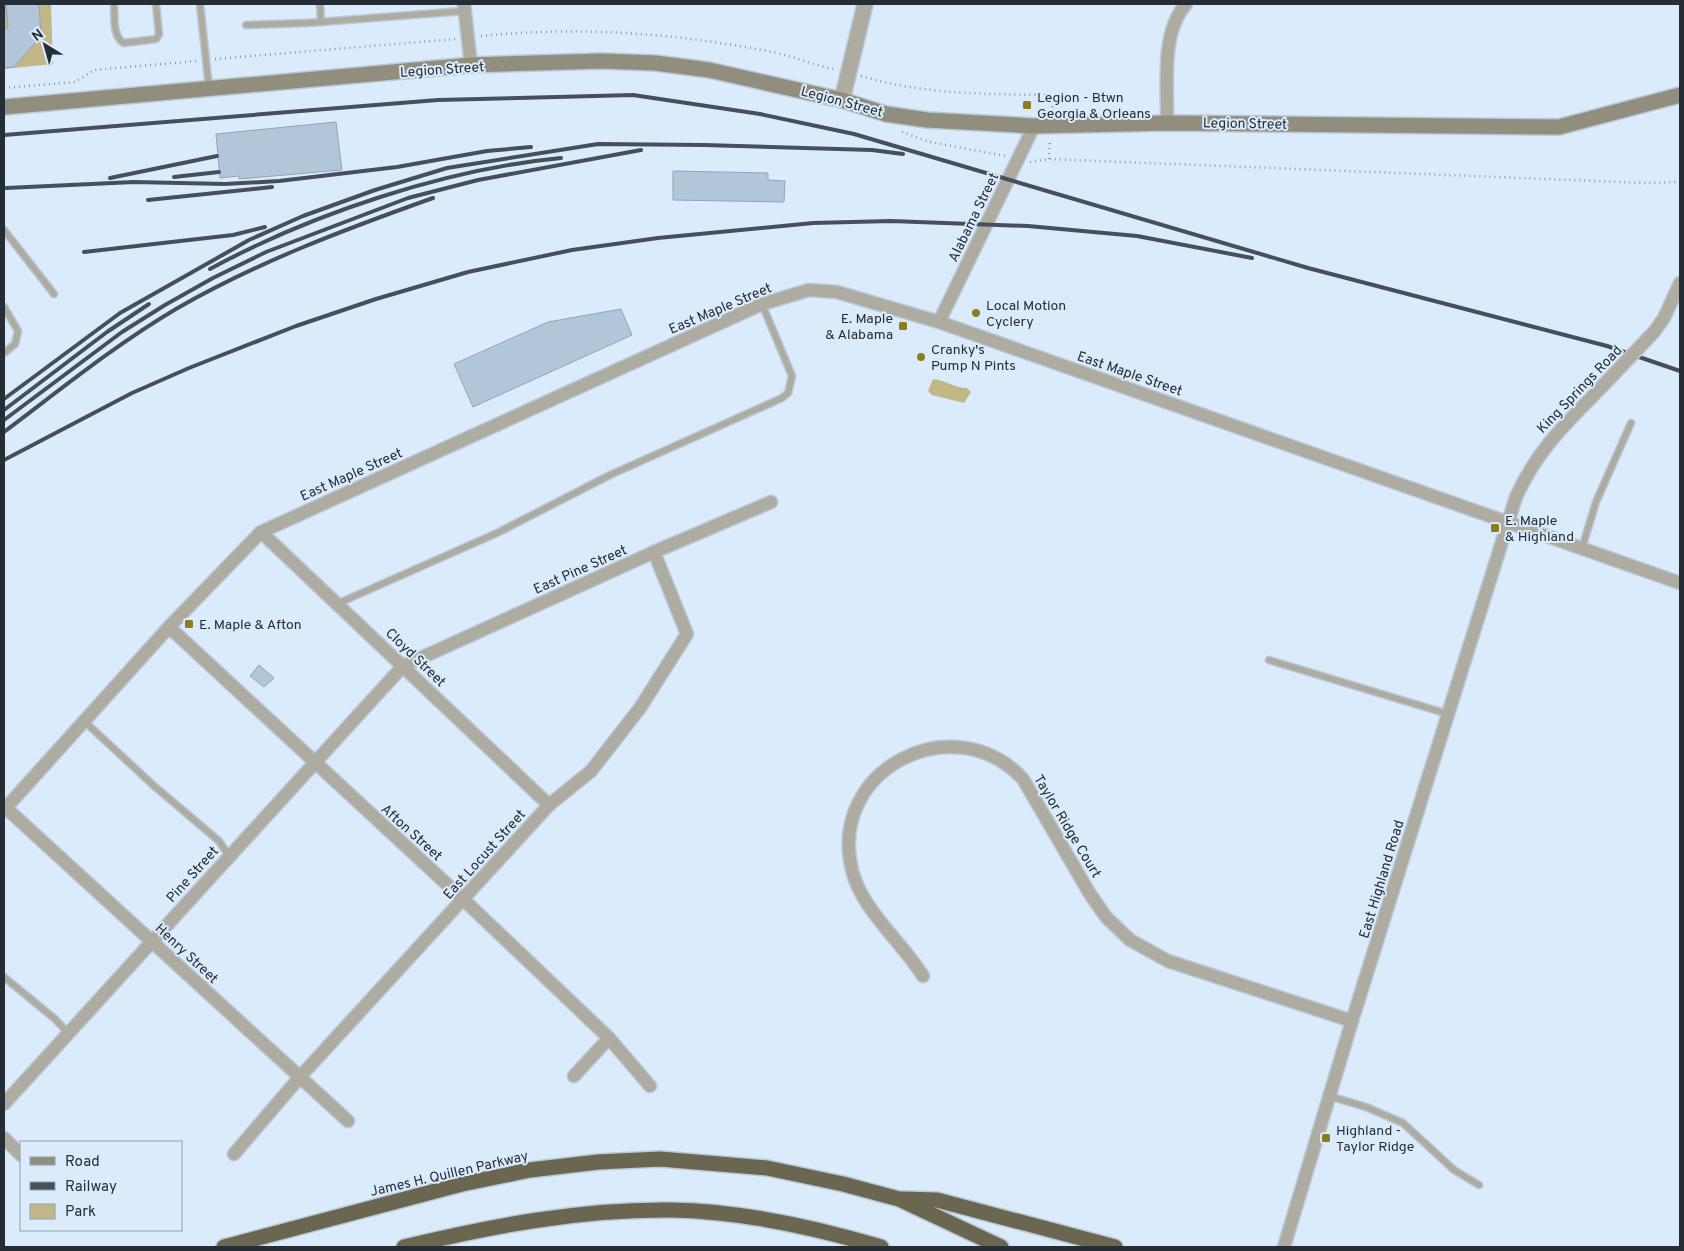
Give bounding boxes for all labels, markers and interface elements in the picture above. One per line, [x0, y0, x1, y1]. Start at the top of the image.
north arrow [20, 20, 70, 70]
text: N [29, 26, 47, 46]
street label: Legion Street [399, 59, 485, 82]
street label: Legion Street [799, 83, 885, 122]
place label: Legion - Btwn Georgia & Orleans [1037, 90, 1151, 123]
marker: Legion - Btwn Georgia & Orleans [1021, 99, 1033, 111]
street label: Legion Street [1203, 115, 1287, 134]
street label: Alabama Street [945, 170, 1003, 265]
street label: East Maple Street [667, 280, 775, 339]
place label: Local Motion Cyclery [986, 298, 1066, 331]
marker: Local Motion Cyclery [970, 307, 982, 319]
place label: E. Maple & Alabama [825, 311, 893, 344]
marker: E. Maple & Alabama [897, 320, 909, 332]
place label: Cranky's Pump N Pints [931, 342, 1016, 375]
street label: King Springs Road [1534, 343, 1626, 437]
street label: East Maple Street [1075, 348, 1184, 400]
marker: Cranky's Pump N Pints [915, 351, 927, 363]
street label: East Maple Street [298, 445, 405, 506]
place label: E. Maple & Highland [1505, 513, 1574, 546]
marker: E. Maple & Highland [1489, 522, 1501, 534]
street label: East Pine Street [531, 542, 630, 599]
place label: E. Maple & Afton [199, 617, 302, 634]
marker: E. Maple & Afton [183, 618, 195, 630]
street label: Cloyd Street [381, 625, 449, 691]
street label: Taylor Ridge Court [1029, 772, 1104, 881]
street label: Afton Street [377, 801, 445, 865]
street label: East Locust Street [440, 807, 530, 903]
street label: East Highland Road [1356, 818, 1408, 941]
street label: Pine Street [163, 843, 223, 907]
street label: Henry Street [151, 920, 221, 988]
place label: Highland - Taylor Ridge [1336, 1123, 1414, 1156]
marker: Highland - Taylor Ridge [1320, 1132, 1332, 1144]
legend [20, 1141, 182, 1231]
street label: James H. Quillen Parkway [369, 1148, 530, 1201]
text: Road [65, 1153, 100, 1172]
text: Railway [65, 1178, 117, 1197]
text: Park [65, 1203, 96, 1222]

